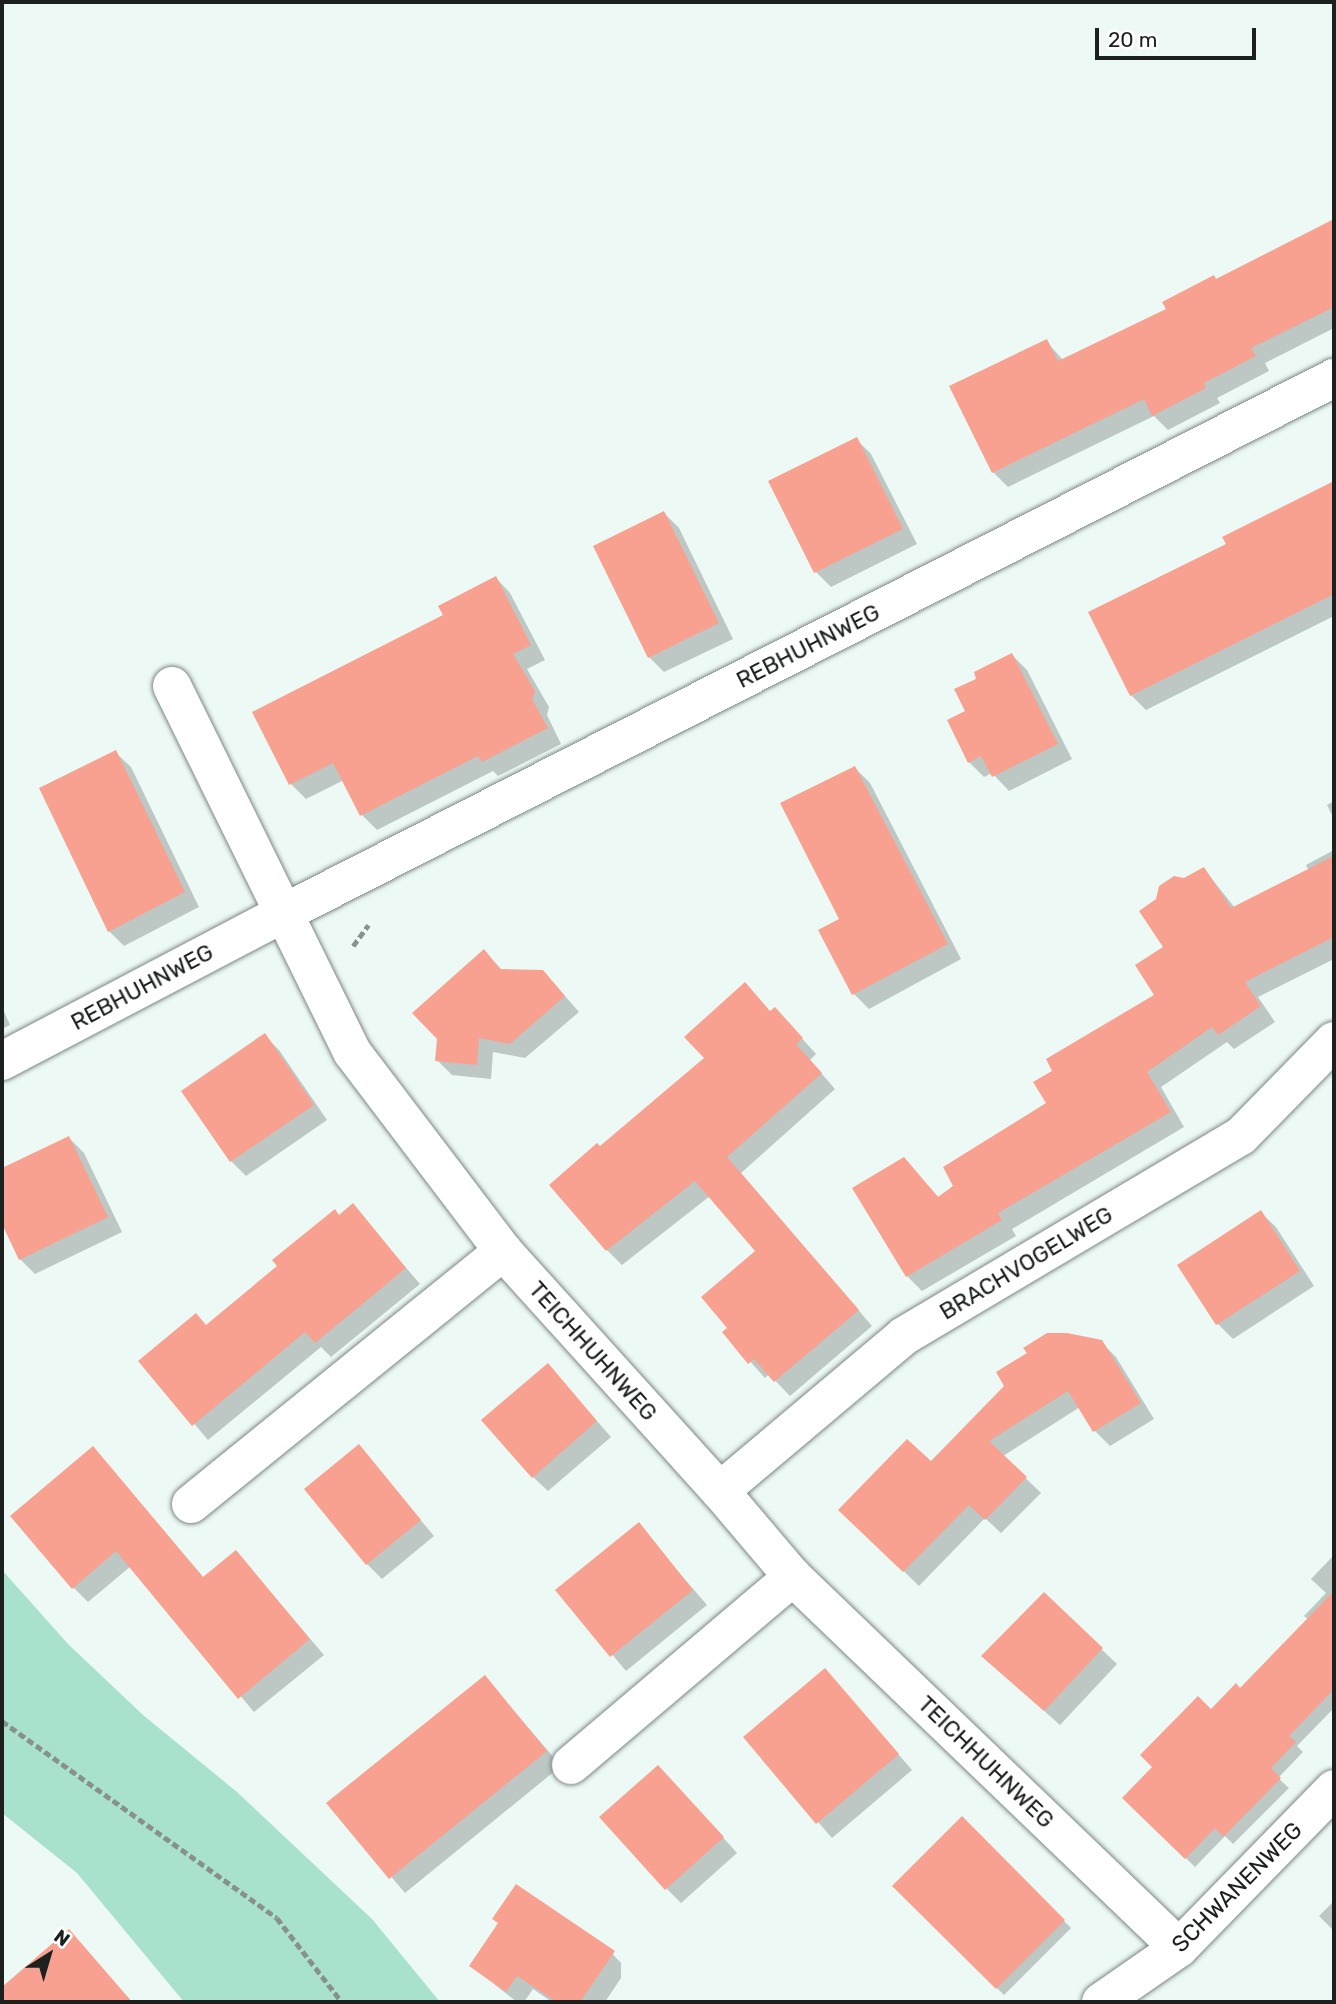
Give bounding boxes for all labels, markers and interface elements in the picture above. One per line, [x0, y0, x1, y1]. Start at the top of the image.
scale bar [1098, 14, 1259, 58]
text: 20 m [1108, 27, 1157, 52]
street label: REBHUHNWEG [732, 598, 884, 694]
street label: REBHUHNWEG [66, 938, 218, 1036]
street label: BRACHVOGELWEG [935, 1200, 1117, 1326]
street label: TEICHHUHNWEG [523, 1276, 663, 1426]
street label: TEICHHUHNWEG [912, 1690, 1060, 1834]
street label: SCHWANENWEG [1166, 1816, 1308, 1958]
north arrow [14, 1920, 84, 1990]
text: N [50, 1925, 74, 1951]

